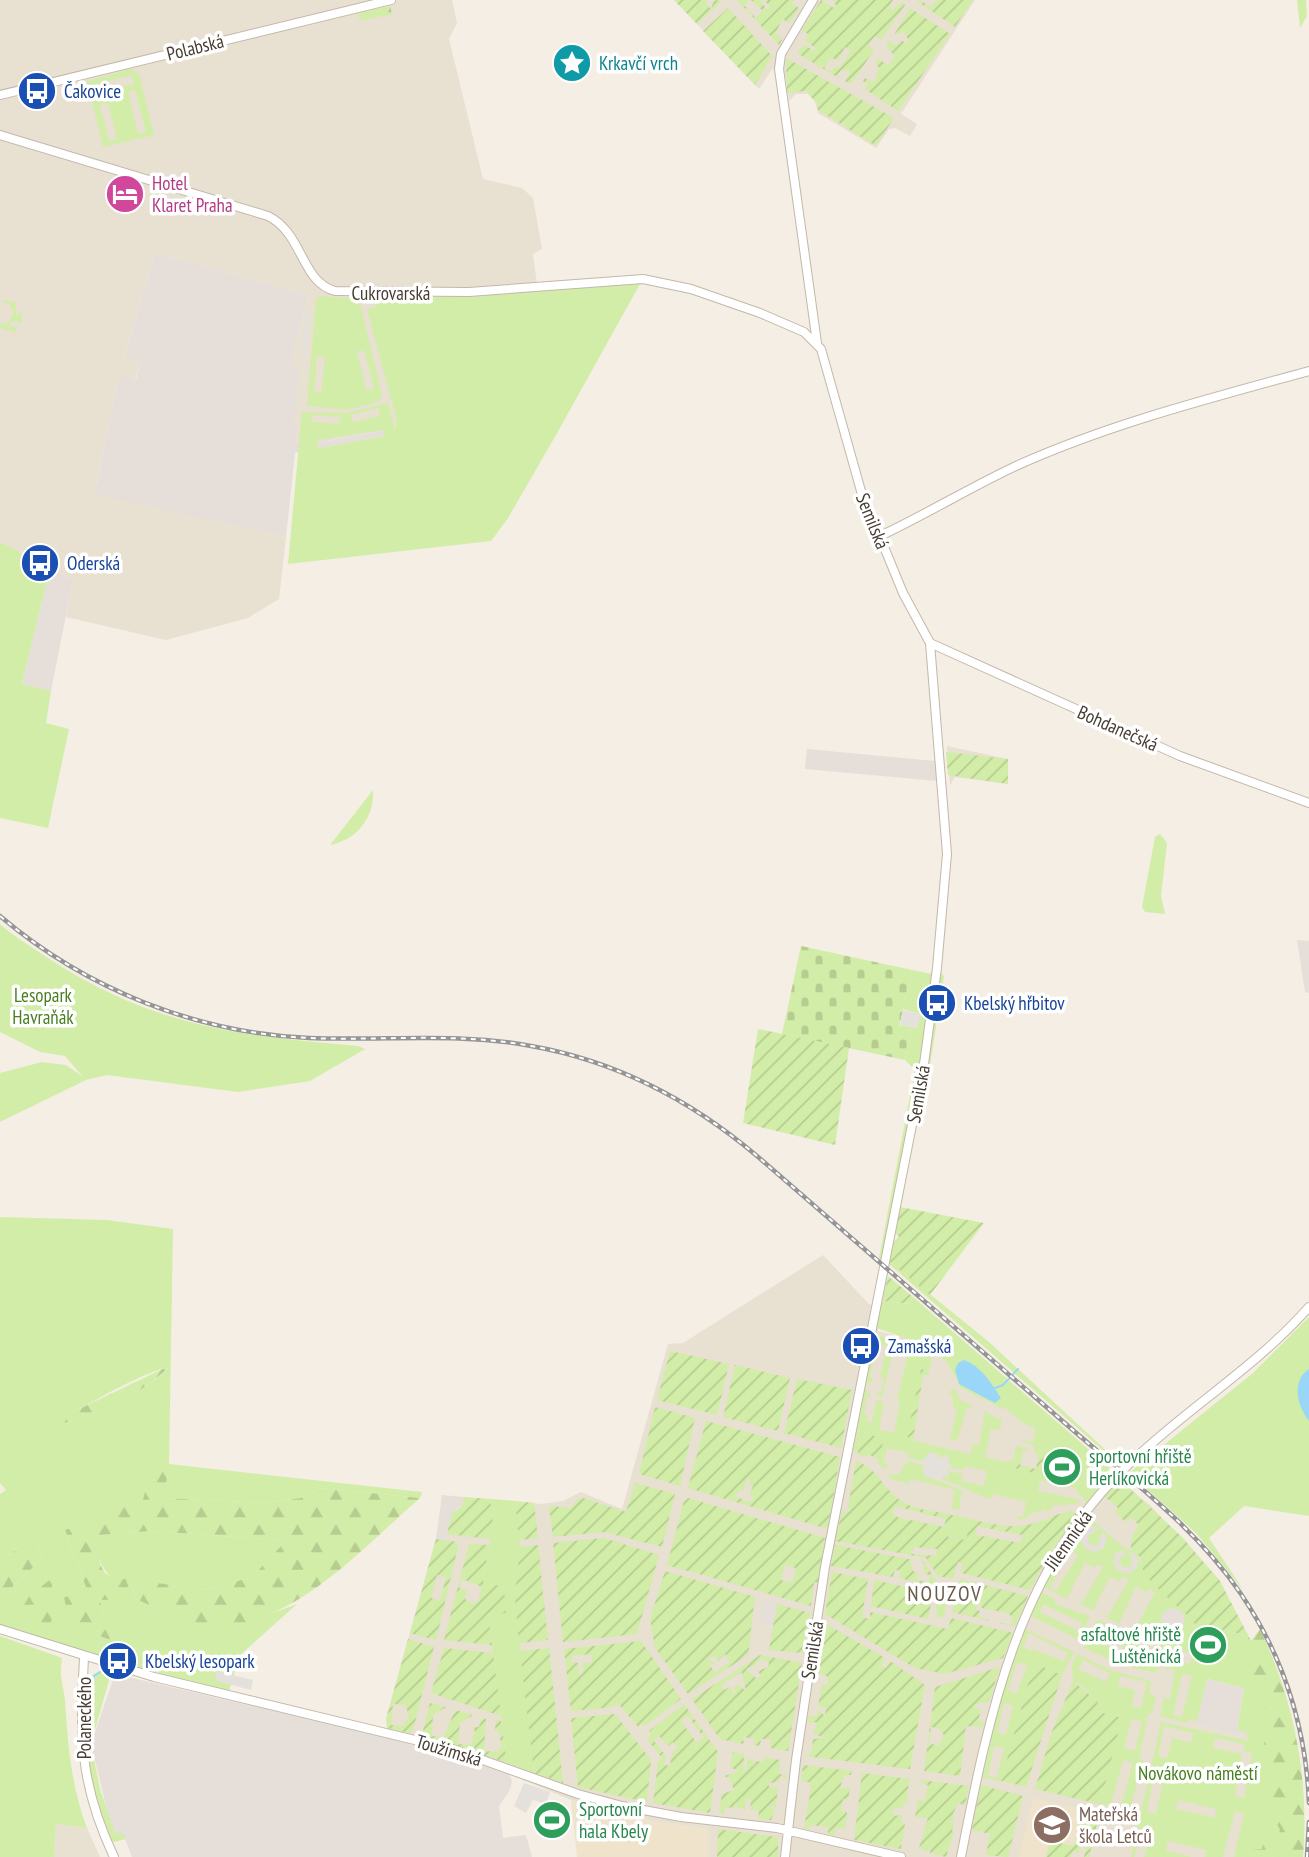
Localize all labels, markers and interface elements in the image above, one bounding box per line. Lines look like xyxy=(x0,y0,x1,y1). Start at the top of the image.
street label: Polabská xyxy=(164,28,226,66)
place icon: Krkavčí vrch xyxy=(551,42,593,84)
place label: Krkavčí vrch xyxy=(599,51,678,75)
bus stop icon: Čakovice xyxy=(16,70,58,112)
place label: Čakovice xyxy=(64,79,121,103)
place label: Hotel Klaret Praha xyxy=(152,171,233,217)
hotel icon: Hotel Klaret Praha xyxy=(104,173,146,215)
street label: Cukrovarská xyxy=(352,281,430,305)
street label: Semilská xyxy=(851,489,895,553)
bus stop icon: Oderská xyxy=(19,542,61,584)
place label: Oderská xyxy=(67,551,120,575)
street label: Bohdanečská xyxy=(1074,700,1162,756)
bus stop icon: Kbelský hřbitov xyxy=(916,982,958,1024)
park label: Lesopark Havraňák xyxy=(12,983,74,1029)
place label: Kbelský hřbitov xyxy=(964,991,1065,1015)
street label: Semilská xyxy=(901,1063,935,1125)
bus stop icon: Zamašská xyxy=(840,1325,882,1367)
place label: Zamašská xyxy=(888,1334,951,1358)
place label: sportovní hřiště Herlíkovická xyxy=(1089,1444,1192,1490)
sports icon: sportovní hřiště Herlíkovická xyxy=(1041,1446,1083,1488)
street label: Jilemnická xyxy=(1038,1505,1097,1575)
district label: NOUZOV xyxy=(907,1580,983,1607)
street label: Semilská xyxy=(796,1619,828,1681)
place label: asfaltové hřiště Luštěnická xyxy=(1081,1622,1181,1668)
sports icon: asfaltové hřiště Luštěnická xyxy=(1187,1624,1229,1666)
bus stop icon: Kbelský lesopark xyxy=(97,1640,139,1682)
place label: Kbelský lesopark xyxy=(145,1649,255,1673)
street label: Polaneckého xyxy=(72,1677,96,1759)
street label: Toužimská xyxy=(413,1729,485,1771)
park label: Novákovo náměstí xyxy=(1138,1761,1258,1785)
place label: Sportovní hala Kbely xyxy=(579,1797,649,1843)
sports icon: Sportovní hala Kbely xyxy=(531,1799,573,1841)
place label: Mateřská škola Letců xyxy=(1079,1802,1152,1848)
school or university icon: Mateřská škola Letců xyxy=(1031,1804,1073,1846)

